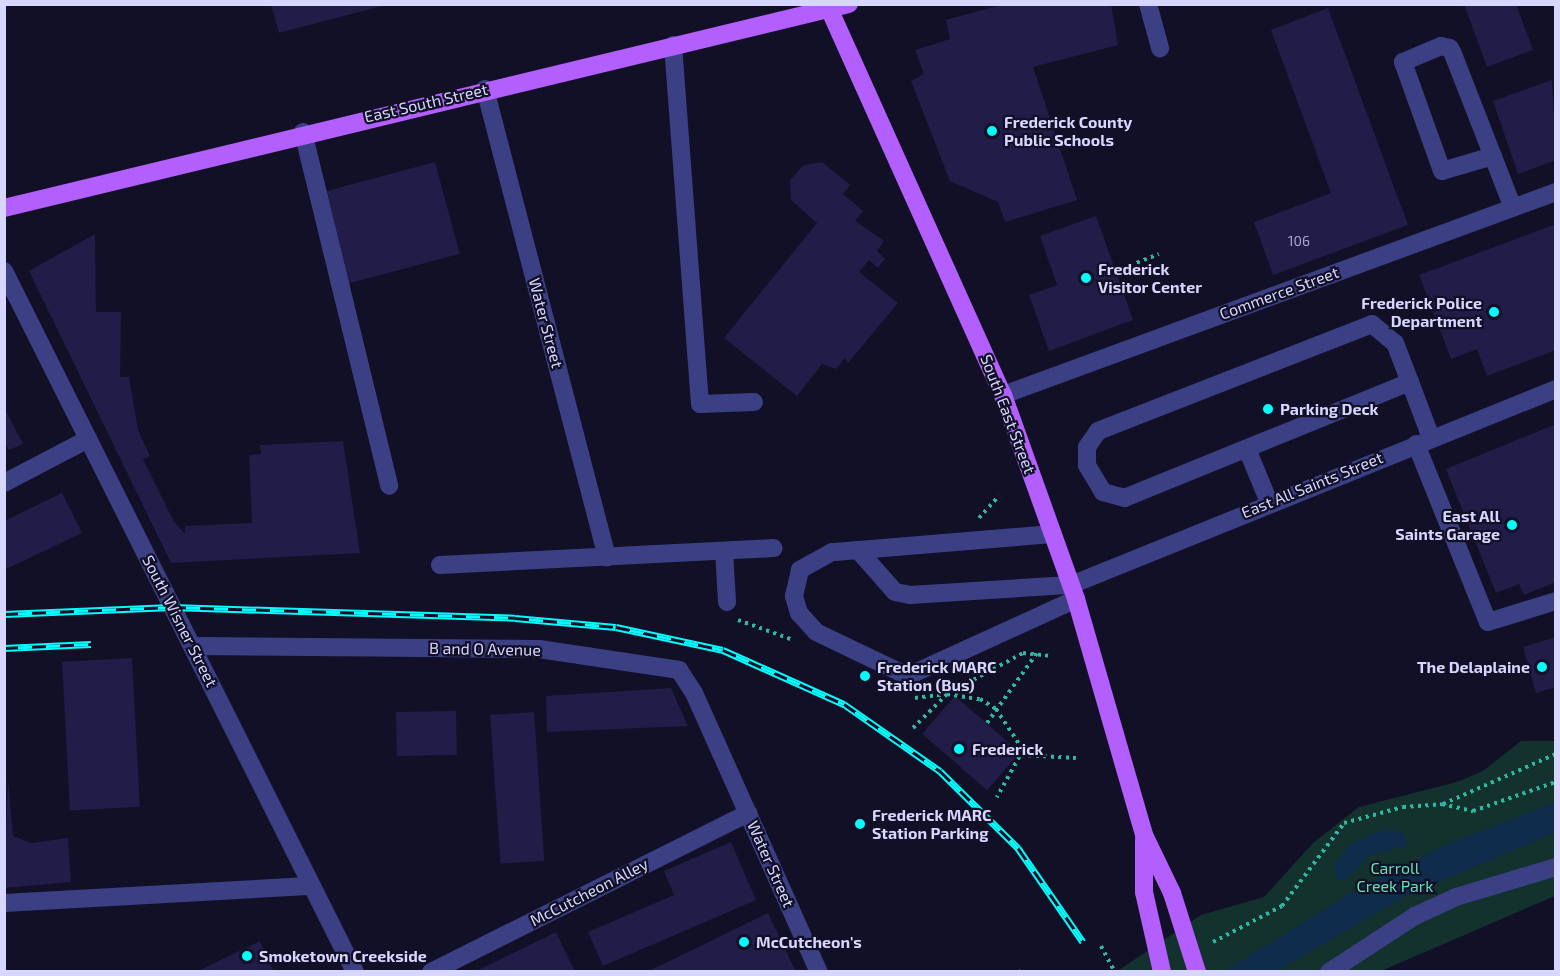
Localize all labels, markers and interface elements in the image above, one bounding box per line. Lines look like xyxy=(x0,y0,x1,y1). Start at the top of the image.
street label: East South Street xyxy=(362,79,490,127)
place label: Frederick County Public Schools xyxy=(1004,112,1132,150)
marker: Frederick County Public Schools xyxy=(985,124,999,138)
house number: 106 xyxy=(1288,233,1310,249)
place label: Frederick Visitor Center xyxy=(1098,259,1202,297)
street label: Commerce Street xyxy=(1217,263,1341,323)
marker: Frederick Visitor Center xyxy=(1079,271,1093,285)
street label: Water Street xyxy=(525,276,567,370)
place label: Frederick Police Department xyxy=(1361,293,1482,331)
marker: Frederick Police Department xyxy=(1487,305,1501,319)
street label: South East Street xyxy=(976,352,1040,476)
place label: Parking Deck xyxy=(1280,399,1379,419)
marker: Parking Deck xyxy=(1261,402,1275,416)
street label: East All Saints Street xyxy=(1238,448,1386,522)
place label: East All Saints Garage xyxy=(1395,506,1500,544)
marker: East All Saints Garage xyxy=(1505,518,1519,532)
street label: South Wisner Street xyxy=(138,552,222,690)
street label: B and O Avenue xyxy=(429,638,541,660)
place label: Frederick MARC Station (Bus) xyxy=(877,657,997,695)
place label: The Delaplaine xyxy=(1417,657,1530,677)
marker: The Delaplaine xyxy=(1535,660,1549,674)
marker: Frederick MARC Station (Bus) xyxy=(858,669,872,683)
place label: Frederick xyxy=(972,739,1043,759)
marker: Frederick xyxy=(950,740,968,758)
place label: Frederick MARC Station Parking xyxy=(872,805,992,843)
marker: Frederick MARC Station Parking xyxy=(853,817,867,831)
street label: Water Street xyxy=(743,818,799,910)
street label: McCutcheon Alley xyxy=(527,854,651,930)
park label: Carroll Creek Park xyxy=(1357,858,1433,896)
place label: McCutcheon's xyxy=(756,932,862,952)
marker: McCutcheon's xyxy=(737,935,751,949)
place label: Smoketown Creekside xyxy=(259,946,427,966)
marker: Smoketown Creekside xyxy=(240,949,254,963)

